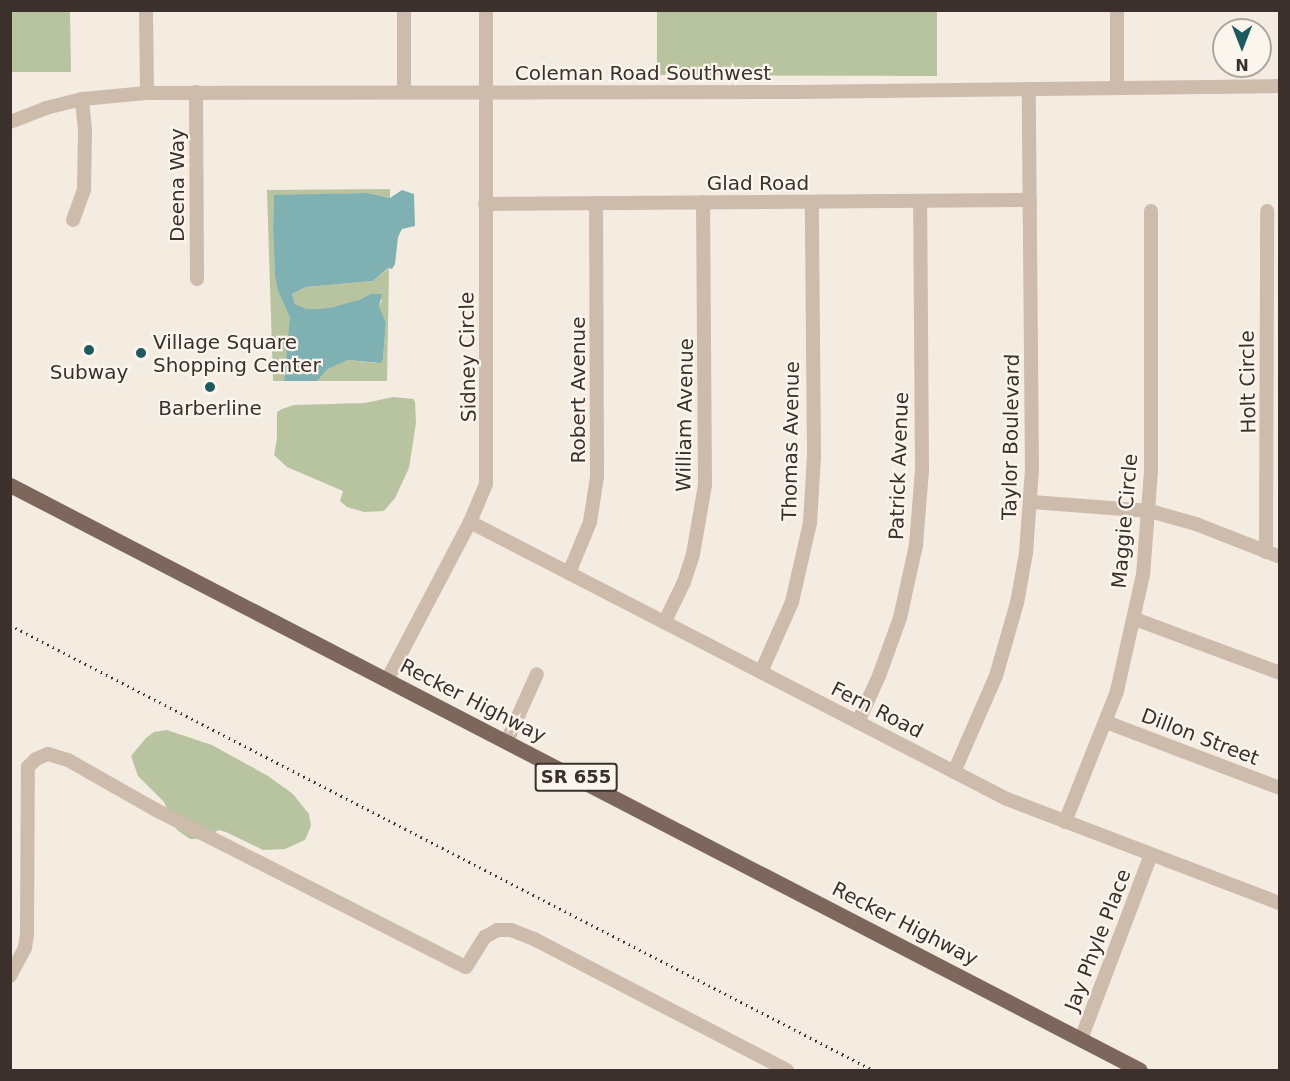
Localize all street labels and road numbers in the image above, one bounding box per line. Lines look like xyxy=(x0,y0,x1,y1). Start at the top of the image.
street label: Coleman Road Southwest xyxy=(515,61,771,85)
street label: Deena Way xyxy=(165,128,189,242)
street label: Glad Road xyxy=(707,171,809,195)
street label: Sidney Circle xyxy=(455,292,481,422)
street label: Robert Avenue xyxy=(566,317,590,463)
street label: Holt Circle xyxy=(1235,330,1261,434)
street label: William Avenue xyxy=(672,338,698,492)
street label: Taylor Boulevard xyxy=(998,354,1024,520)
street label: Thomas Avenue xyxy=(778,361,804,521)
street label: Patrick Avenue xyxy=(884,391,914,541)
street label: Maggie Circle xyxy=(1107,453,1143,589)
street label: Recker Highway xyxy=(396,654,550,748)
street label: Fern Road xyxy=(827,677,927,743)
street label: Dillon Street xyxy=(1138,704,1262,770)
road number: SR 655 xyxy=(534,762,618,792)
street label: Jay Phyle Place xyxy=(1060,866,1136,1014)
street label: Recker Highway xyxy=(828,877,982,971)

